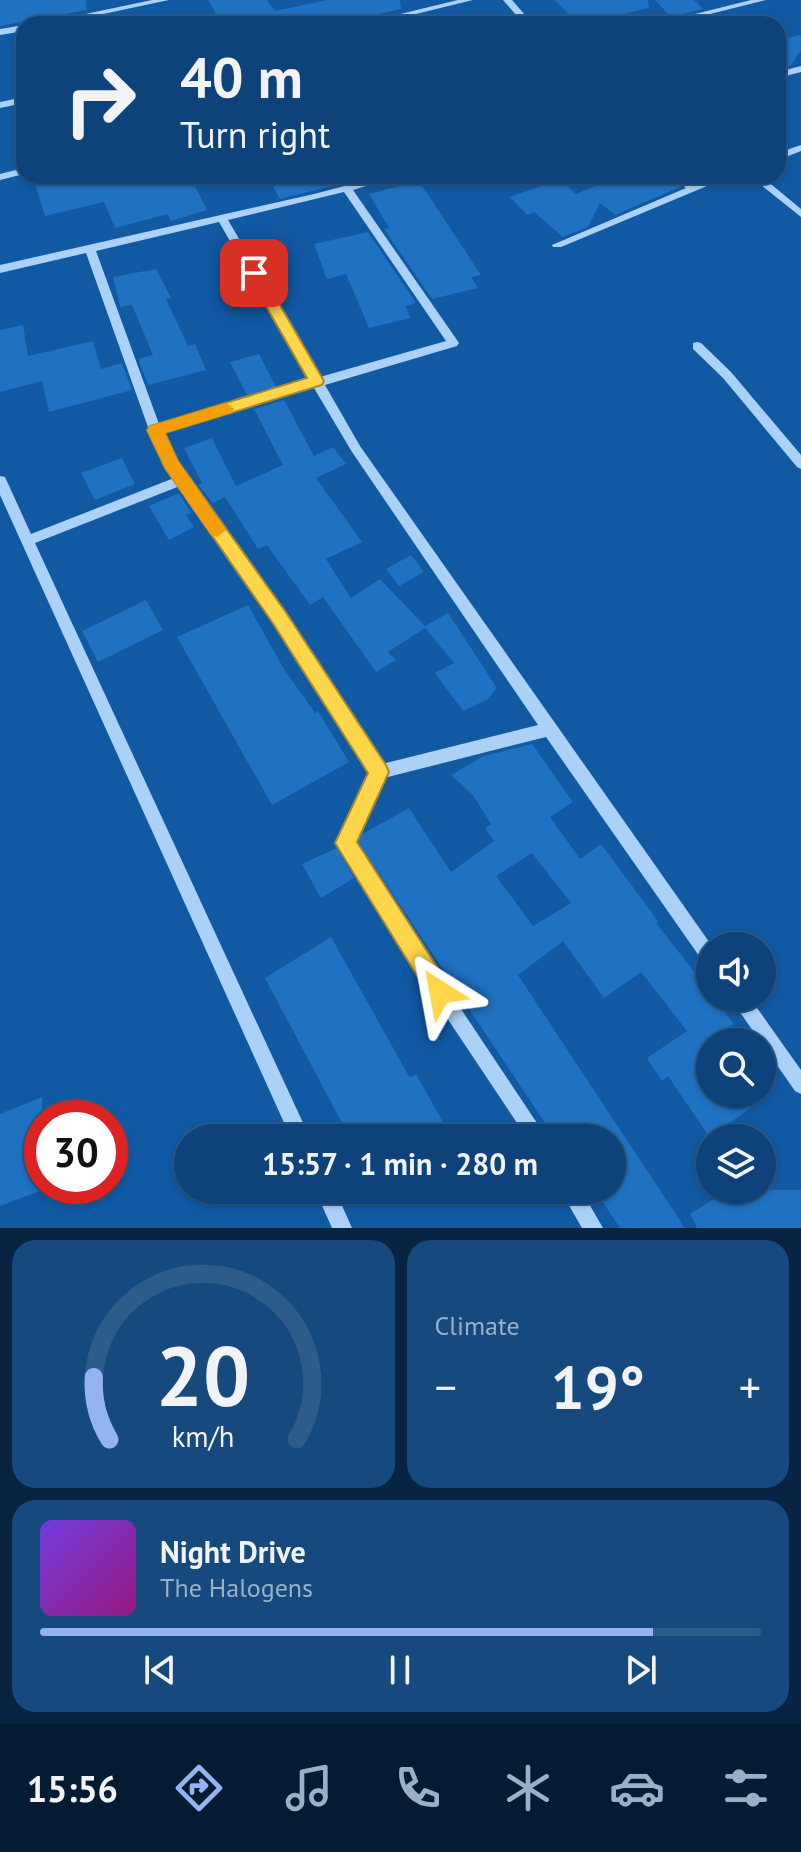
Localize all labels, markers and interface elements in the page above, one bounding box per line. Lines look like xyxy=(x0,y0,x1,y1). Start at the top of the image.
text: 40 m xyxy=(180,41,303,113)
icon: right xyxy=(48,48,152,152)
text: Turn right xyxy=(180,111,330,158)
pin xyxy=(220,239,288,307)
icon: arrive xyxy=(232,251,276,295)
map controls xyxy=(696,932,776,1204)
button: sound xyxy=(696,932,776,1012)
position arrow xyxy=(398,950,482,1034)
button: search xyxy=(696,1028,776,1108)
speed limit sign: 30 xyxy=(24,1100,128,1204)
button: layers xyxy=(696,1124,776,1204)
text: 15:57 · 1 min · 280 m xyxy=(262,1144,538,1183)
text: Climate xyxy=(435,1309,520,1342)
text: 20 xyxy=(156,1321,250,1429)
text: 19° xyxy=(551,1348,645,1426)
text: − xyxy=(435,1358,457,1415)
text: + xyxy=(739,1358,761,1415)
text: km/h xyxy=(172,1418,235,1455)
text: Night Drive xyxy=(160,1532,306,1571)
text: The Halogens xyxy=(160,1571,313,1604)
icon: previous xyxy=(138,1648,182,1692)
icon: pause xyxy=(378,1648,422,1692)
icon: next xyxy=(619,1648,663,1692)
icon: directions xyxy=(171,1760,227,1816)
icon: music xyxy=(281,1760,337,1816)
icon: phone xyxy=(390,1760,446,1816)
icon: climate xyxy=(500,1760,556,1816)
icon: car xyxy=(609,1760,665,1816)
icon: filters xyxy=(718,1760,774,1816)
text: 15:56 xyxy=(27,1765,118,1812)

